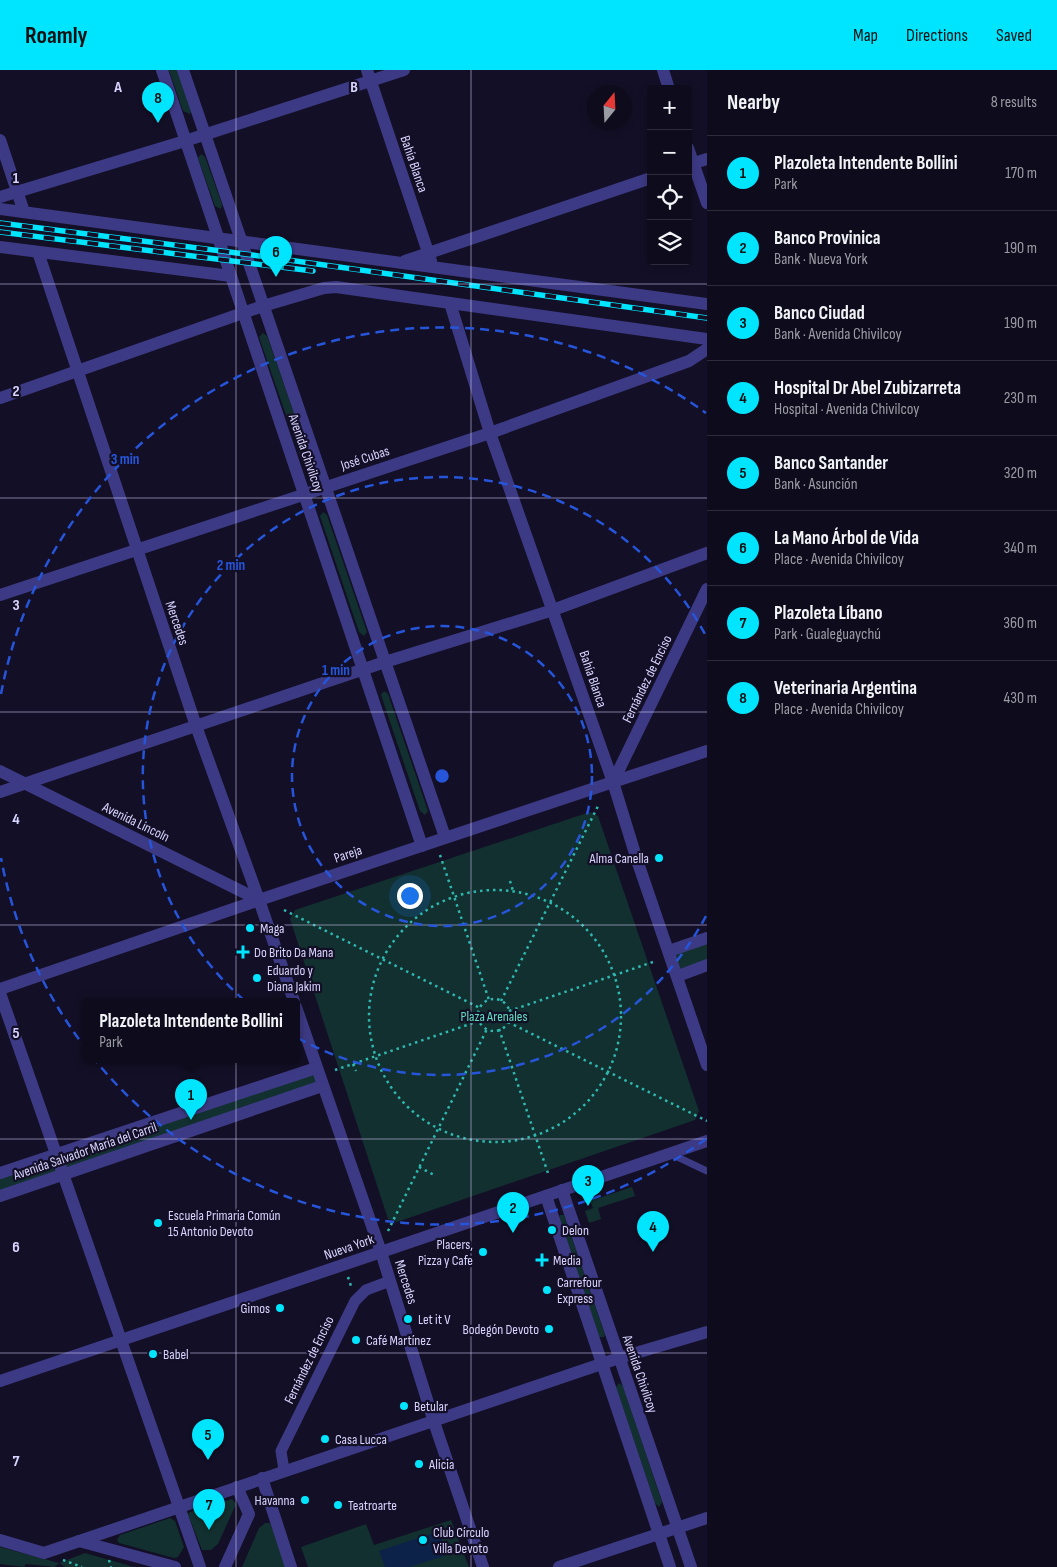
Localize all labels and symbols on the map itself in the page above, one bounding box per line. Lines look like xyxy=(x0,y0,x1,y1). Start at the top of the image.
text: A xyxy=(113,78,122,97)
text: B xyxy=(350,78,358,97)
pin: 8 xyxy=(142,82,174,123)
north arrow xyxy=(587,85,632,130)
street label: Bahía Blanca xyxy=(396,133,432,195)
text: 1 xyxy=(13,169,20,188)
pin: 6 xyxy=(260,236,292,277)
text: 2 xyxy=(12,382,20,401)
street label: Avenida Chivilcoy xyxy=(284,411,327,495)
street label: José Cubas xyxy=(337,442,392,474)
text: 3 min xyxy=(111,450,139,469)
text: 2 min xyxy=(217,556,245,575)
text: 3 xyxy=(12,596,20,615)
street label: Mercedes xyxy=(162,599,192,647)
street label: Fernández de Enciso xyxy=(618,632,676,726)
street label: Bahía Blanca xyxy=(575,648,611,710)
text: 1 min xyxy=(322,661,350,680)
centre of rings xyxy=(433,767,451,785)
street label: Avenida Lincoln xyxy=(99,798,172,846)
text: 4 xyxy=(12,810,20,829)
street label: Pareja xyxy=(332,842,364,866)
place label: Alma Canella xyxy=(588,850,649,867)
marker: Alma Canella xyxy=(653,852,665,864)
your location xyxy=(397,883,423,909)
place label: Maga xyxy=(260,920,285,937)
marker: Maga xyxy=(244,922,256,934)
place label: Do Brito Da Mana xyxy=(254,944,333,961)
marker: Do Brito Da Mana xyxy=(236,945,250,959)
place label: Eduardo y Diana Jakim xyxy=(267,962,321,995)
marker: Eduardo y Diana Jakim xyxy=(251,972,263,984)
park label: Plaza Arenales xyxy=(461,1008,527,1025)
text: 5 xyxy=(12,1024,20,1043)
pin: 1 xyxy=(175,1079,207,1120)
street label: Avenida Salvador María del Carril xyxy=(10,1118,159,1184)
pin: 3 xyxy=(572,1165,604,1206)
pin: 2 xyxy=(497,1192,529,1233)
place label: Escuela Primaria Común 15 Antonio Devoto xyxy=(168,1207,281,1240)
pin: 4 xyxy=(637,1211,669,1252)
marker: Escuela Primaria Común 15 Antonio Devoto xyxy=(152,1217,164,1229)
place label: Delon xyxy=(562,1222,589,1239)
marker: Delon xyxy=(546,1224,558,1236)
street label: Nueva York xyxy=(322,1230,377,1263)
place label: Placers, Pizza y Cafe xyxy=(418,1236,473,1269)
text: 6 xyxy=(12,1238,20,1257)
marker: Placers, Pizza y Cafe xyxy=(477,1246,489,1258)
place label: Media xyxy=(553,1252,581,1269)
marker: Media xyxy=(535,1253,549,1267)
street label: Mercedes xyxy=(391,1258,421,1306)
place label: Carrefour Express xyxy=(557,1274,602,1307)
marker: Carrefour Express xyxy=(541,1284,553,1296)
place label: Gimos xyxy=(241,1300,270,1317)
marker: Gimos xyxy=(274,1302,286,1314)
place label: Let it V xyxy=(418,1311,451,1328)
street label: Fernández de Enciso xyxy=(280,1313,338,1407)
marker: Let it V xyxy=(402,1313,414,1325)
place label: Bodegón Devoto xyxy=(462,1321,539,1338)
marker: Bodegón Devoto xyxy=(543,1323,555,1335)
place label: Café Martínez xyxy=(366,1332,431,1349)
street label: Avenida Chivilcoy xyxy=(618,1332,661,1416)
marker: Café Martínez xyxy=(350,1334,362,1346)
place label: Babel xyxy=(163,1346,189,1363)
marker: Babel xyxy=(147,1348,159,1360)
place label: Betular xyxy=(414,1398,448,1415)
marker: Betular xyxy=(398,1400,410,1412)
pin: 5 xyxy=(192,1419,224,1460)
place label: Casa Lucca xyxy=(335,1431,387,1448)
marker: Casa Lucca xyxy=(319,1433,331,1445)
text: 7 xyxy=(13,1452,20,1471)
place label: Alicia xyxy=(428,1456,454,1473)
marker: Alicia xyxy=(413,1458,425,1470)
pin: 7 xyxy=(193,1489,225,1530)
place label: Havanna xyxy=(255,1492,295,1509)
marker: Havanna xyxy=(299,1494,311,1506)
place label: Teatroarte xyxy=(348,1497,397,1514)
marker: Teatroarte xyxy=(332,1499,344,1511)
place label: Club Círculo Villa Devoto xyxy=(433,1524,490,1557)
marker: Club Círculo Villa Devoto xyxy=(417,1534,429,1546)

